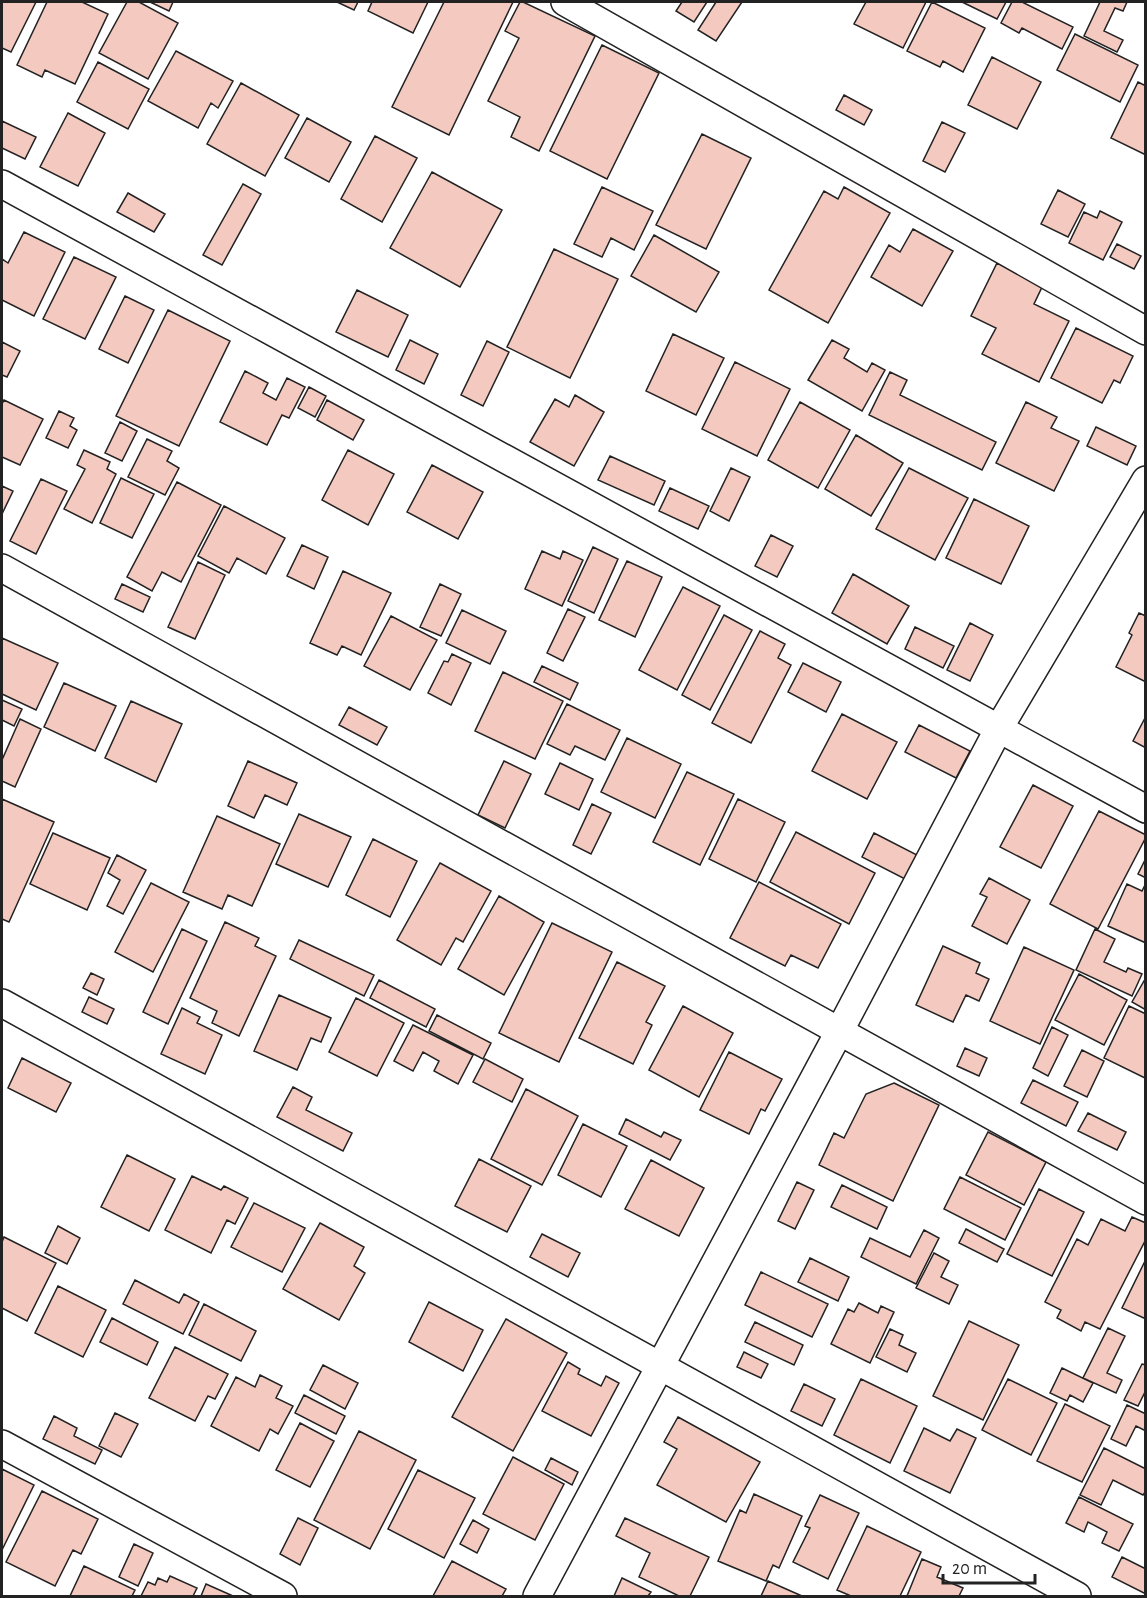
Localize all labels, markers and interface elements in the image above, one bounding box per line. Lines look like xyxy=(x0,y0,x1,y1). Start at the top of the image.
scale bar xyxy=(943,1547,1034,1585)
text: 20 m xyxy=(952,1560,987,1578)

